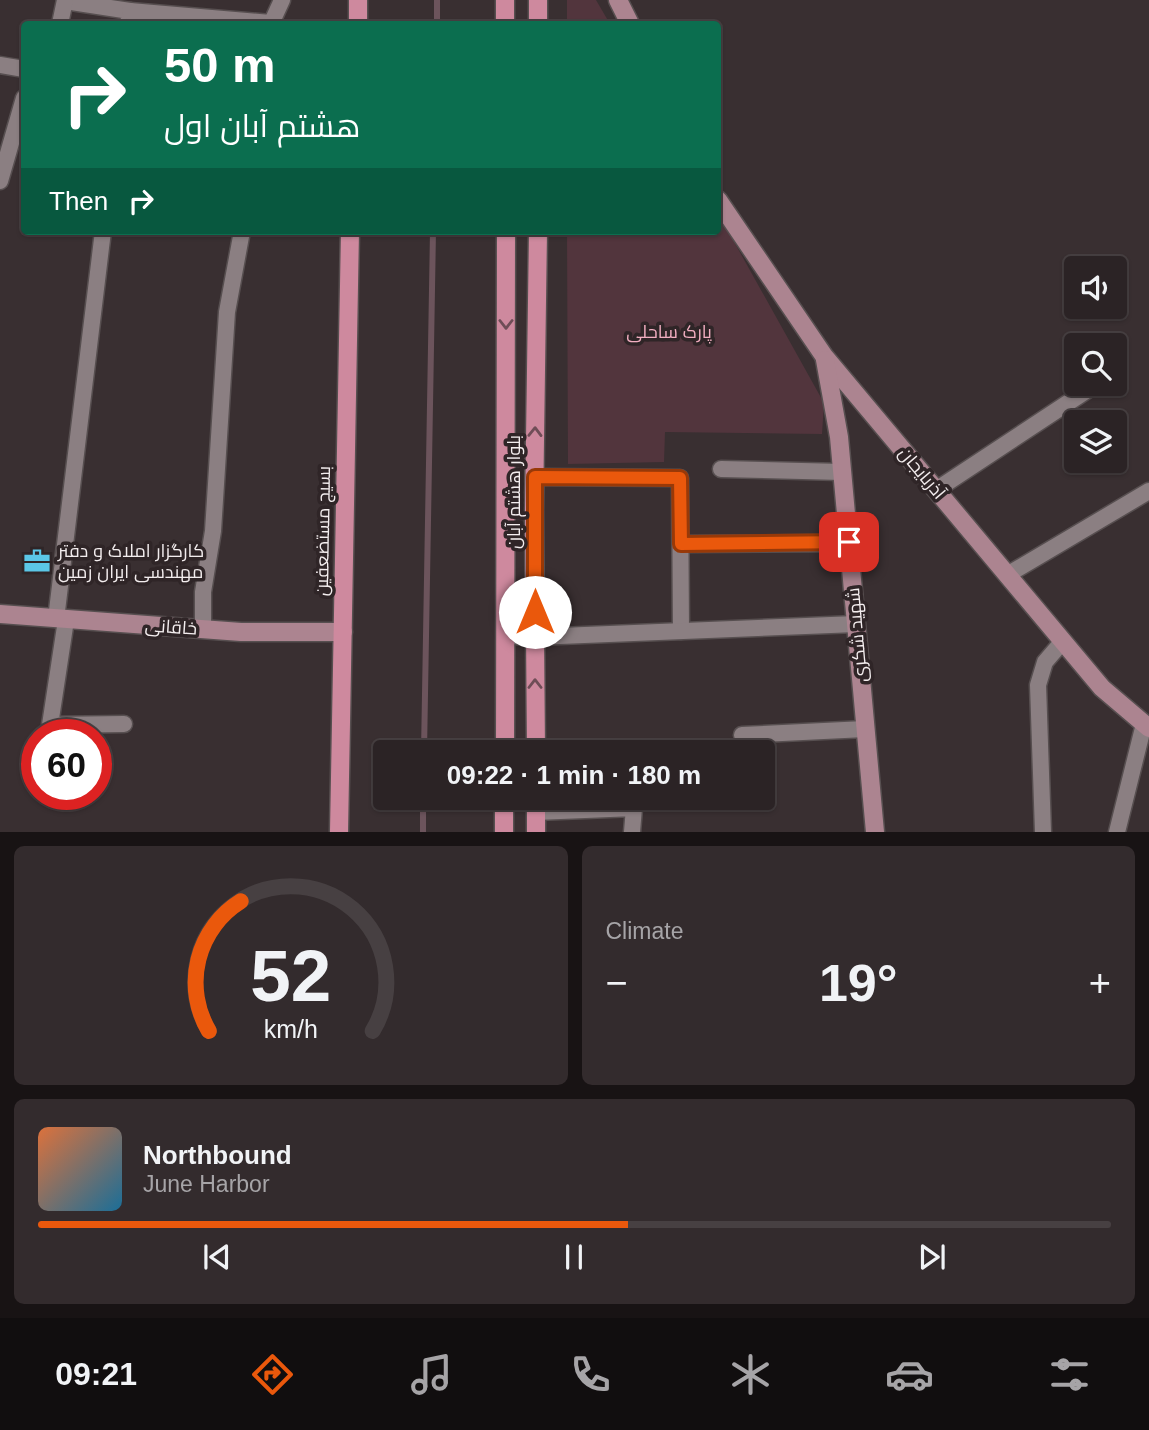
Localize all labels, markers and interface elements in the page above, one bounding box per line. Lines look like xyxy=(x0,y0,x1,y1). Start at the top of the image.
text: 50 m xyxy=(164,38,276,92)
icon: right xyxy=(49,49,140,140)
text: هشتم آبان اول xyxy=(164,108,361,144)
icon: right xyxy=(122,182,160,220)
text: Then xyxy=(49,186,108,216)
map controls xyxy=(1064,256,1127,473)
button: sound xyxy=(1064,256,1127,319)
one-way arrow xyxy=(498,319,514,329)
park label: پارک ساحلی xyxy=(626,322,712,344)
button: search xyxy=(1064,333,1127,396)
button: layers xyxy=(1064,410,1127,473)
one-way arrow xyxy=(528,427,543,438)
street label: بلوار هشتم آبان xyxy=(504,435,526,549)
street label: آذربایجان xyxy=(894,443,949,504)
street label: بسیج مستضعفین xyxy=(312,466,336,596)
pin xyxy=(819,512,879,572)
icon: arrive xyxy=(830,523,868,561)
place label: کارگزار املاک و دفتر مهندسی ایران زمین xyxy=(57,541,204,583)
office icon: کارگزار املاک و دفتر مهندسی ایران زمین xyxy=(22,546,52,576)
position arrow xyxy=(498,575,572,649)
street label: شهید شکری xyxy=(843,587,872,683)
street label: خاقانی xyxy=(144,615,198,640)
one-way arrow xyxy=(527,679,543,689)
speed limit sign: 60 xyxy=(21,719,112,810)
text: 09:22 · 1 min · 180 m xyxy=(447,760,701,790)
text: Climate xyxy=(606,918,683,944)
text: 52 xyxy=(250,936,331,1017)
text: 19° xyxy=(819,954,898,1012)
text: − xyxy=(606,962,628,1004)
text: + xyxy=(1089,962,1111,1004)
text: km/h xyxy=(264,1015,318,1043)
text: Northbound xyxy=(143,1140,292,1170)
text: June Harbor xyxy=(143,1171,270,1197)
icon: previous xyxy=(198,1238,236,1276)
icon: pause xyxy=(555,1238,593,1276)
icon: next xyxy=(913,1238,951,1276)
icon: directions xyxy=(248,1350,297,1399)
icon: music xyxy=(407,1350,456,1399)
icon: phone xyxy=(566,1350,615,1399)
icon: climate xyxy=(726,1350,775,1399)
icon: car xyxy=(885,1350,934,1399)
icon: filters xyxy=(1045,1350,1094,1399)
text: 09:21 xyxy=(55,1356,137,1392)

